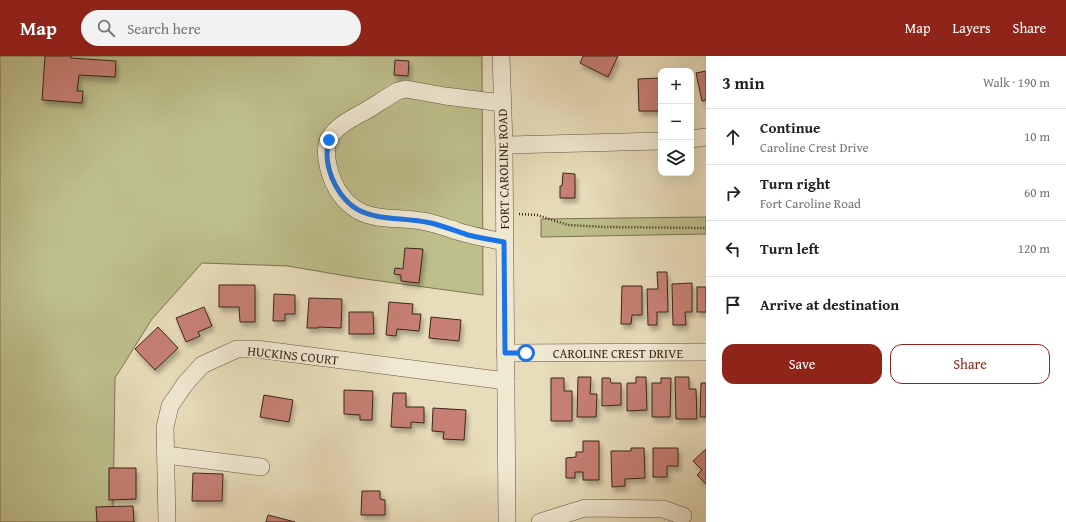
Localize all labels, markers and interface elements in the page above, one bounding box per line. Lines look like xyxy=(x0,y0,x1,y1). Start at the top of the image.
search box xyxy=(81,10,361,46)
text: Map xyxy=(20,14,57,42)
icon: search xyxy=(95,17,117,39)
text: Search here xyxy=(127,18,201,39)
text: Map xyxy=(905,18,931,38)
text: Layers xyxy=(953,18,991,38)
text: Share xyxy=(1013,18,1046,38)
map controls xyxy=(658,68,694,176)
button: + xyxy=(658,68,694,104)
text: 3 min xyxy=(722,70,764,95)
text: Walk · 190 m xyxy=(983,73,1050,92)
button: − xyxy=(658,104,694,140)
street label: FORT CAROLINE ROAD xyxy=(493,108,514,229)
text: Continue xyxy=(760,117,821,138)
icon: ahead xyxy=(722,126,744,148)
text: 10 m xyxy=(1024,127,1050,146)
route end xyxy=(320,131,338,149)
text: Caroline Crest Drive xyxy=(760,138,869,157)
button: layers xyxy=(658,140,694,176)
text: Turn right xyxy=(760,173,831,194)
icon: right xyxy=(722,182,744,204)
text: 60 m xyxy=(1024,183,1050,202)
text: Fort Caroline Road xyxy=(760,194,861,213)
icon: left xyxy=(722,238,744,260)
text: Turn left xyxy=(760,238,819,259)
text: 120 m xyxy=(1018,239,1050,258)
icon: arrive xyxy=(722,294,744,316)
text: Arrive at destination xyxy=(760,294,899,315)
street label: HUCKINS COURT xyxy=(246,341,340,370)
route start xyxy=(517,344,535,362)
street label: CAROLINE CREST DRIVE xyxy=(553,344,684,363)
button: Save xyxy=(722,344,882,384)
button: Share xyxy=(890,344,1050,384)

